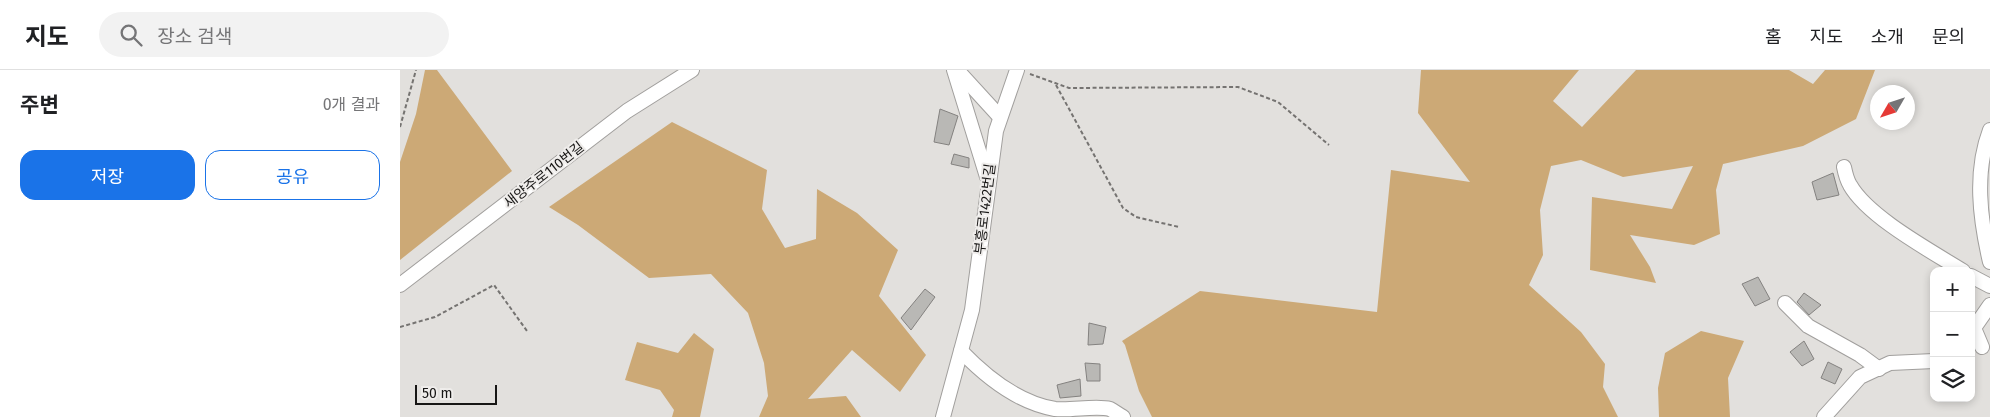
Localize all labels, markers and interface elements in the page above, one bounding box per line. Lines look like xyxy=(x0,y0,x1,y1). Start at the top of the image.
search box xyxy=(99,12,449,57)
icon: search xyxy=(117,21,145,49)
text: 지도 xyxy=(25,23,69,51)
text: 장소 검색 xyxy=(157,25,232,48)
text: 홈 xyxy=(1765,26,1782,48)
text: 지도 xyxy=(1810,26,1843,48)
text: 소개 xyxy=(1871,26,1904,48)
text: 문의 xyxy=(1932,26,1965,48)
north arrow xyxy=(1870,85,1915,130)
text: 주변 xyxy=(20,92,59,118)
text: 0개 결과 xyxy=(323,95,380,114)
street label: 새양주로110번길 xyxy=(501,138,587,212)
button: 저장 xyxy=(20,150,195,200)
button: 공유 xyxy=(205,150,380,200)
street label: 부흥로1422번길 xyxy=(971,163,999,255)
map controls xyxy=(1930,267,1975,402)
button: + xyxy=(1930,267,1975,312)
button: − xyxy=(1930,312,1975,357)
button: layers xyxy=(1930,357,1975,402)
scale bar xyxy=(415,382,498,405)
text: 50 m xyxy=(422,385,453,402)

